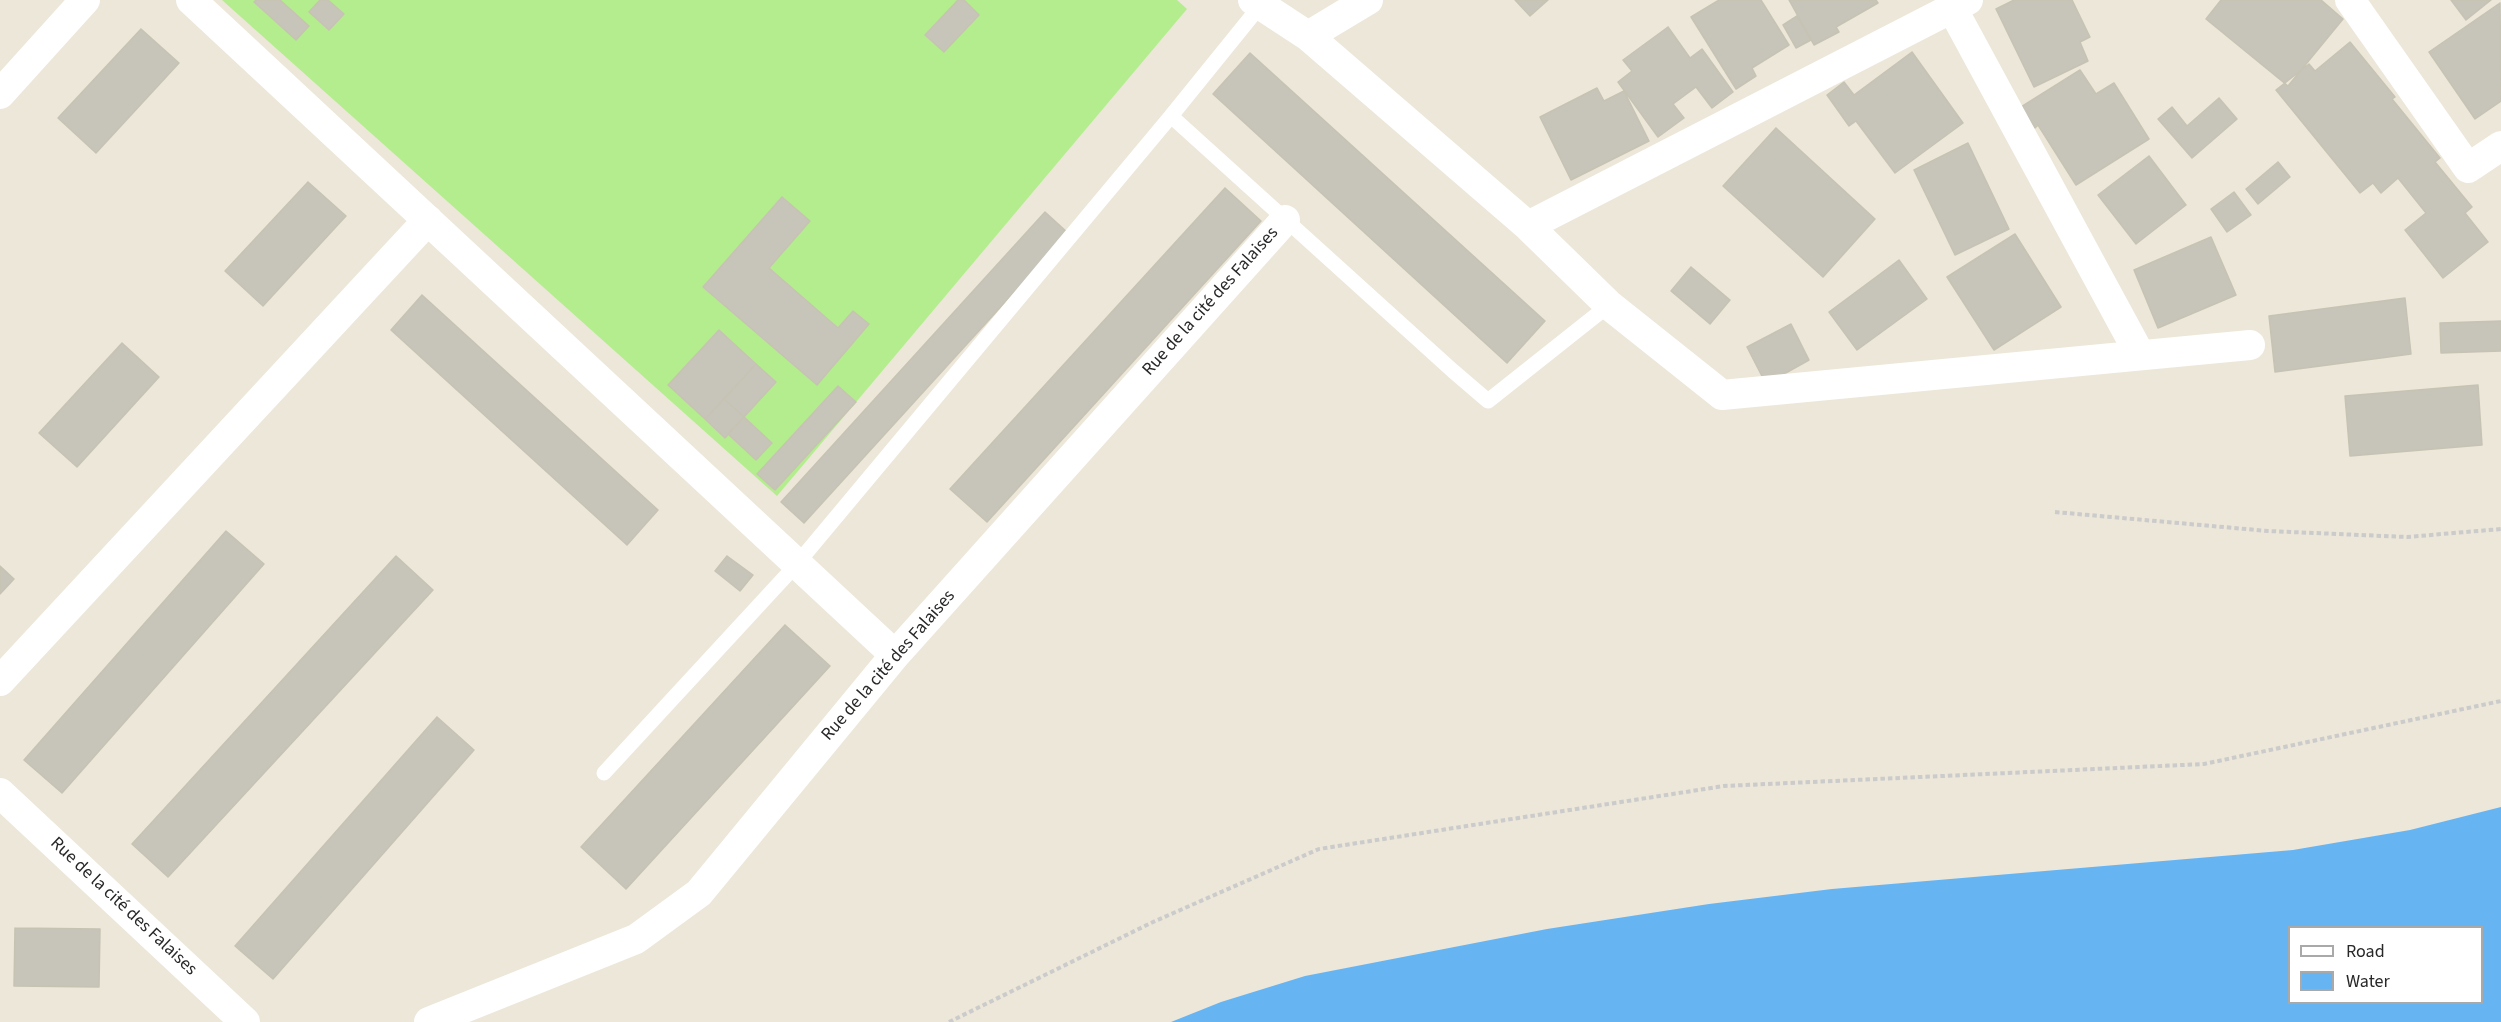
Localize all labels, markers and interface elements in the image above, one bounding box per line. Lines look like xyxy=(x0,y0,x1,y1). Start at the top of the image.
street label: Rue de la cité des Falaises xyxy=(1138,223,1284,381)
street label: Rue de la cité des Falaises xyxy=(818,586,960,746)
street label: Rue de la cité des Falaises xyxy=(45,833,201,981)
legend xyxy=(2288,926,2483,1004)
text: Road xyxy=(2346,939,2385,964)
text: Water xyxy=(2346,969,2390,994)

